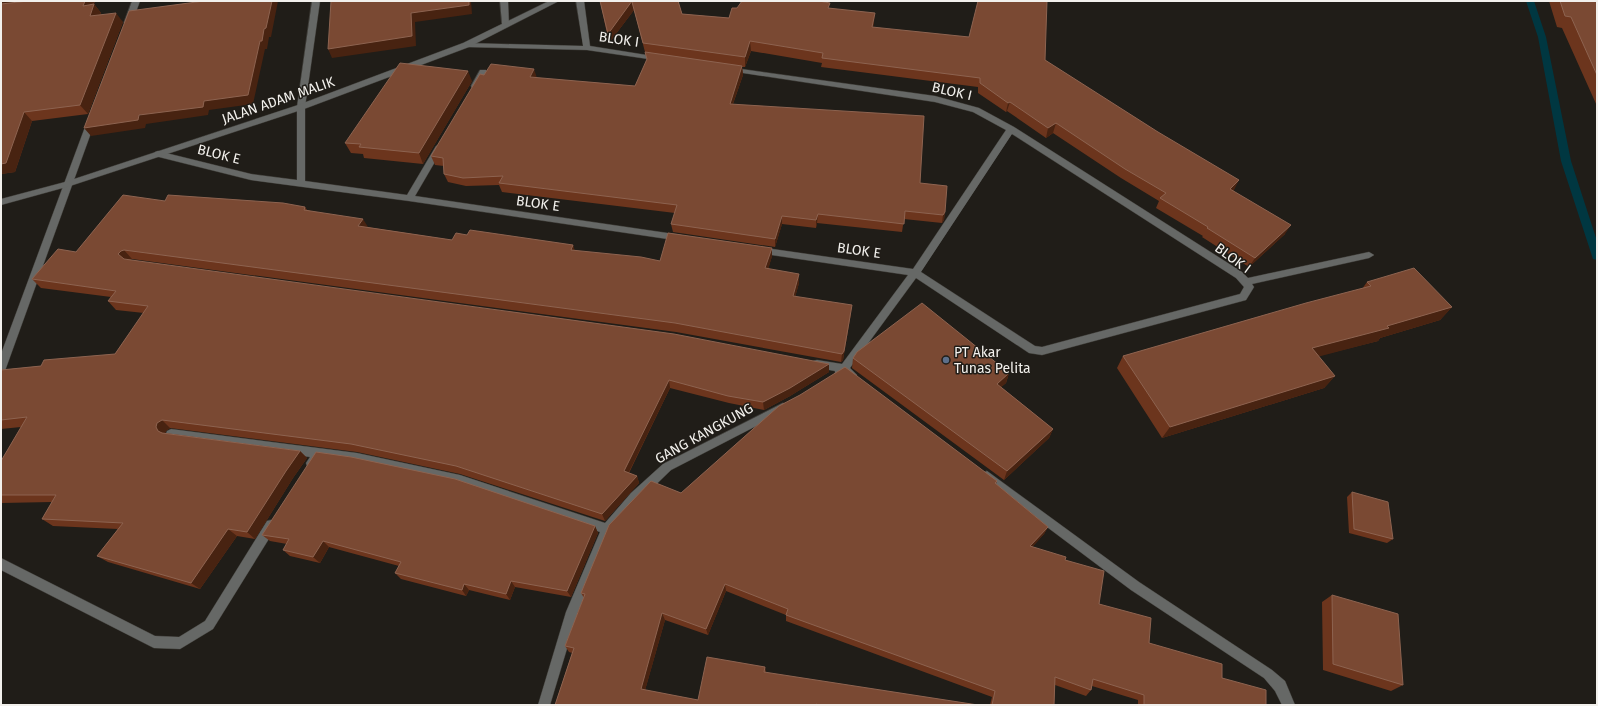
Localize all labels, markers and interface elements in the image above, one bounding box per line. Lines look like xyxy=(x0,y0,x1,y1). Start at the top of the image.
street label: BLOK I xyxy=(598,28,640,51)
street label: JALAN ADAM MALIK xyxy=(219,73,338,128)
street label: BLOK I xyxy=(930,79,974,104)
street label: BLOK E xyxy=(195,141,242,168)
street label: BLOK E xyxy=(515,192,561,215)
street label: BLOK E xyxy=(836,239,882,262)
street label: BLOK I xyxy=(1211,240,1254,277)
place label: PT Akar Tunas Pelita xyxy=(954,344,1031,377)
marker: PT Akar Tunas Pelita xyxy=(941,355,951,365)
street label: GANG KANGKUNG xyxy=(652,399,756,467)

